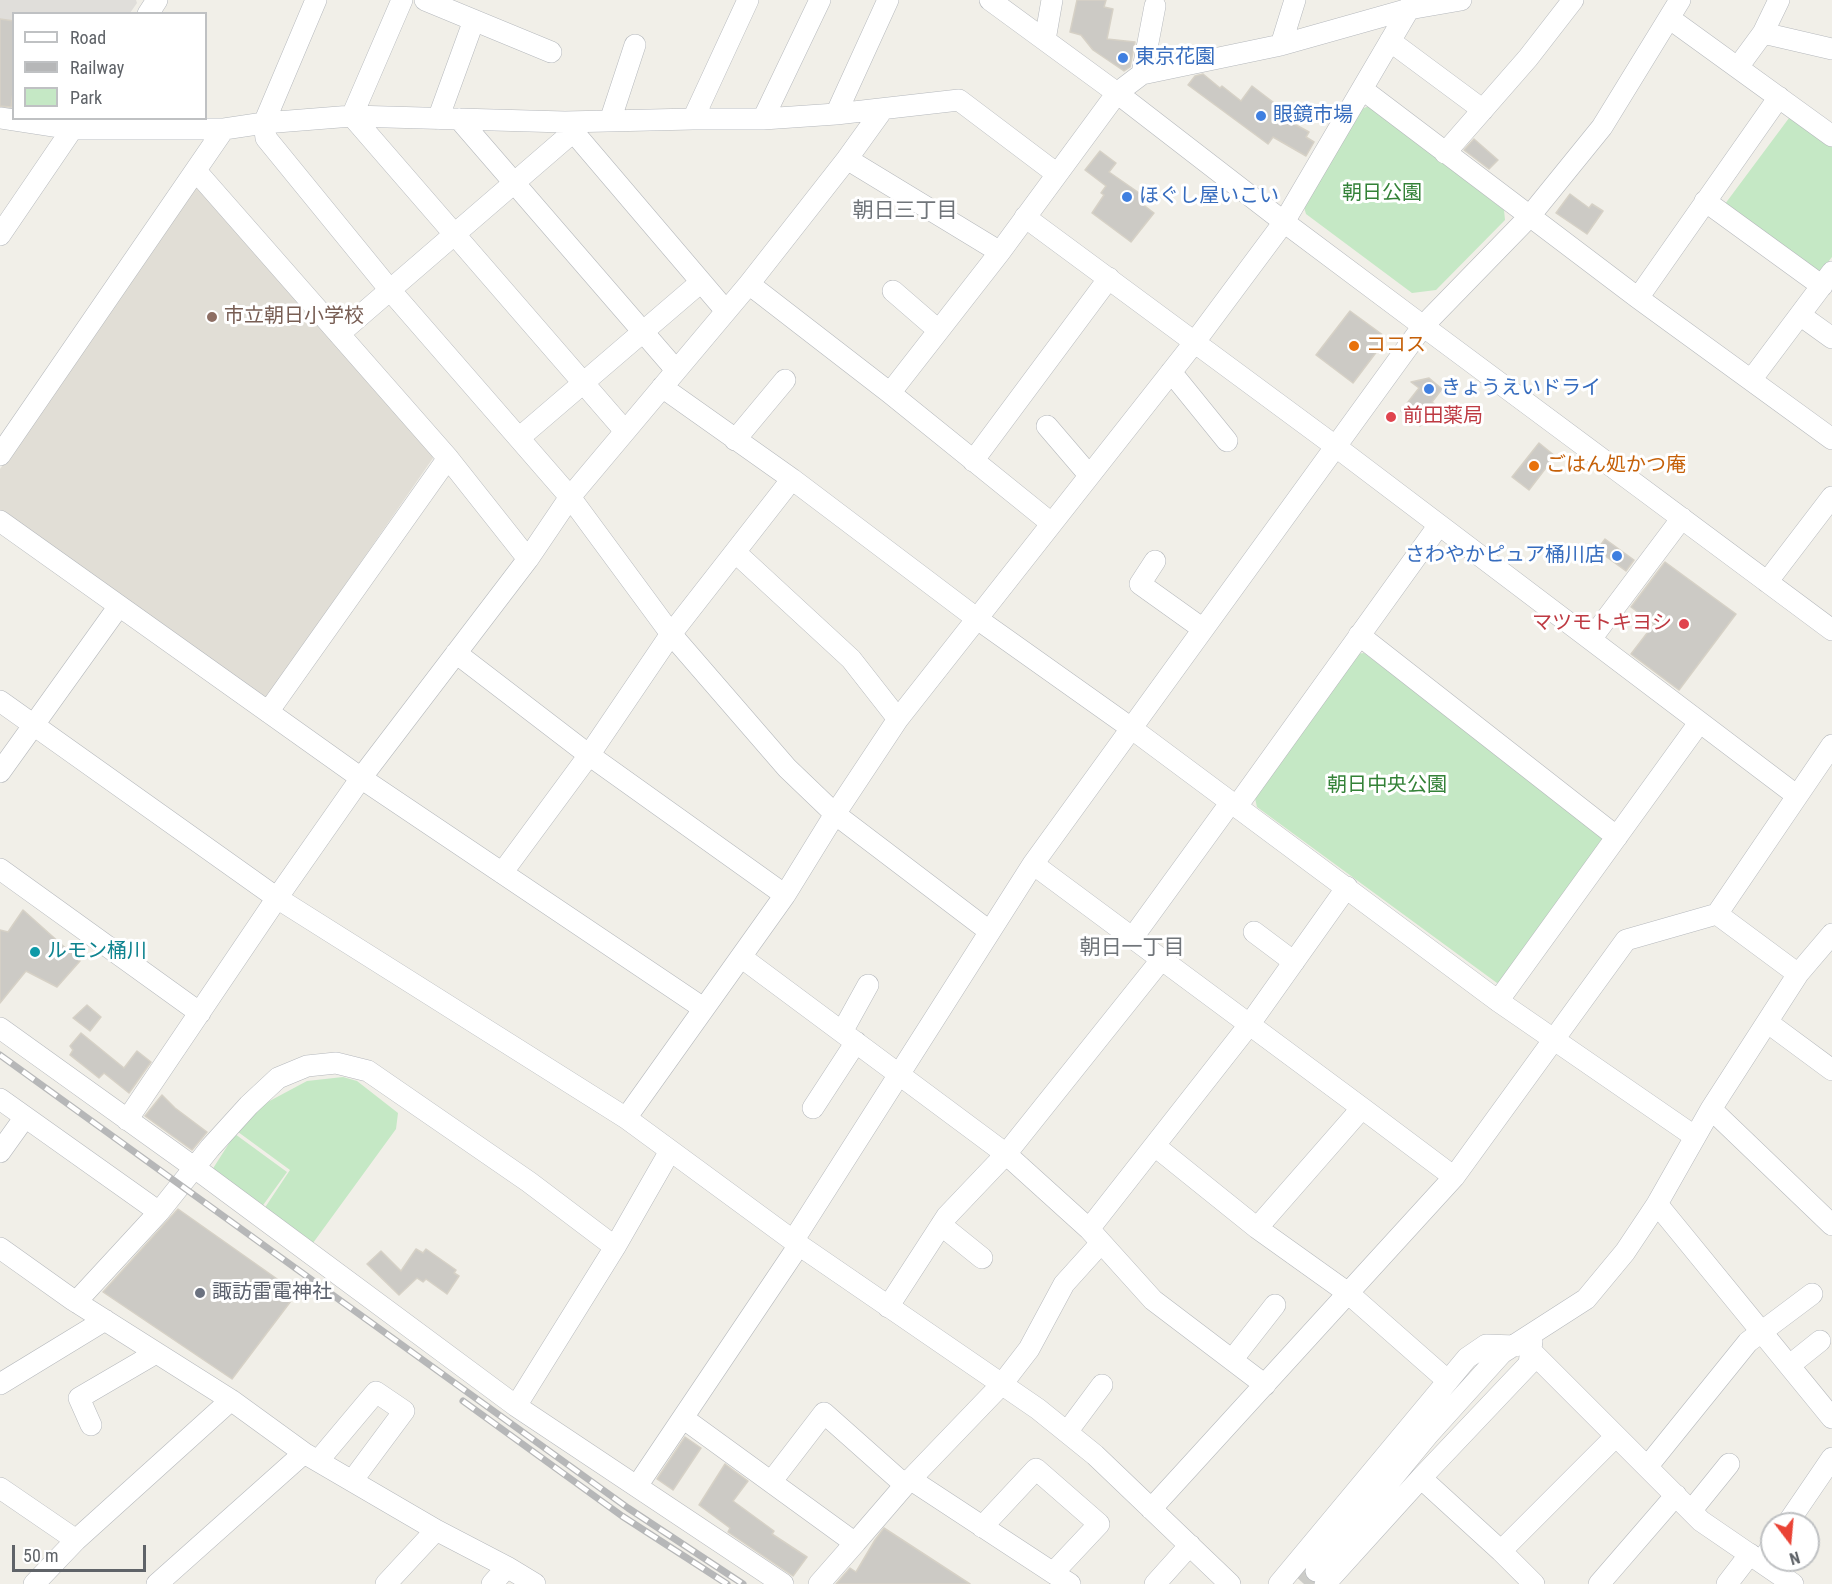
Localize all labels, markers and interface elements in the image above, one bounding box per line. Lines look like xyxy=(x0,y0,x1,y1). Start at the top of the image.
legend xyxy=(12,12,207,120)
text: Road xyxy=(70,27,106,48)
place label: 東京花園 xyxy=(1135,46,1215,70)
marker: 東京花園 xyxy=(1116,51,1130,65)
text: Railway xyxy=(70,57,124,78)
text: Park xyxy=(70,87,102,108)
place label: 眼鏡市場 xyxy=(1273,104,1353,128)
marker: 眼鏡市場 xyxy=(1254,109,1268,123)
park label: 朝日公園 xyxy=(1342,182,1422,206)
place label: ほぐし屋いこい xyxy=(1139,185,1279,209)
marker: ほぐし屋いこい xyxy=(1120,190,1134,204)
district label: 朝日三丁目 xyxy=(853,199,957,225)
place label: 市立朝日小学校 xyxy=(224,305,364,329)
marker: 市立朝日小学校 xyxy=(205,310,219,324)
place label: ココス xyxy=(1366,334,1426,358)
marker: ココス xyxy=(1347,339,1361,353)
place label: きょうえいドライ xyxy=(1441,377,1601,401)
marker: きょうえいドライ xyxy=(1422,382,1436,396)
place label: 前田薬局 xyxy=(1403,405,1483,429)
marker: 前田薬局 xyxy=(1384,410,1398,424)
place label: ごはん処かつ庵 xyxy=(1546,454,1686,478)
marker: ごはん処かつ庵 xyxy=(1527,459,1541,473)
place label: さわやかピュア桶川店 xyxy=(1405,544,1605,568)
marker: さわやかピュア桶川店 xyxy=(1610,549,1624,563)
place label: マツモトキヨシ xyxy=(1532,612,1672,636)
marker: マツモトキヨシ xyxy=(1677,617,1691,631)
park label: 朝日中央公園 xyxy=(1327,774,1447,798)
district label: 朝日一丁目 xyxy=(1080,936,1184,962)
place label: ルモン桶川 xyxy=(47,940,147,964)
marker: ルモン桶川 xyxy=(28,945,42,959)
place label: 諏訪雷電神社 xyxy=(212,1281,332,1305)
marker: 諏訪雷電神社 xyxy=(193,1286,207,1300)
north arrow xyxy=(1760,1512,1820,1572)
scale bar xyxy=(15,1533,148,1571)
text: 50 m xyxy=(23,1545,58,1566)
text: N xyxy=(1787,1547,1802,1568)

